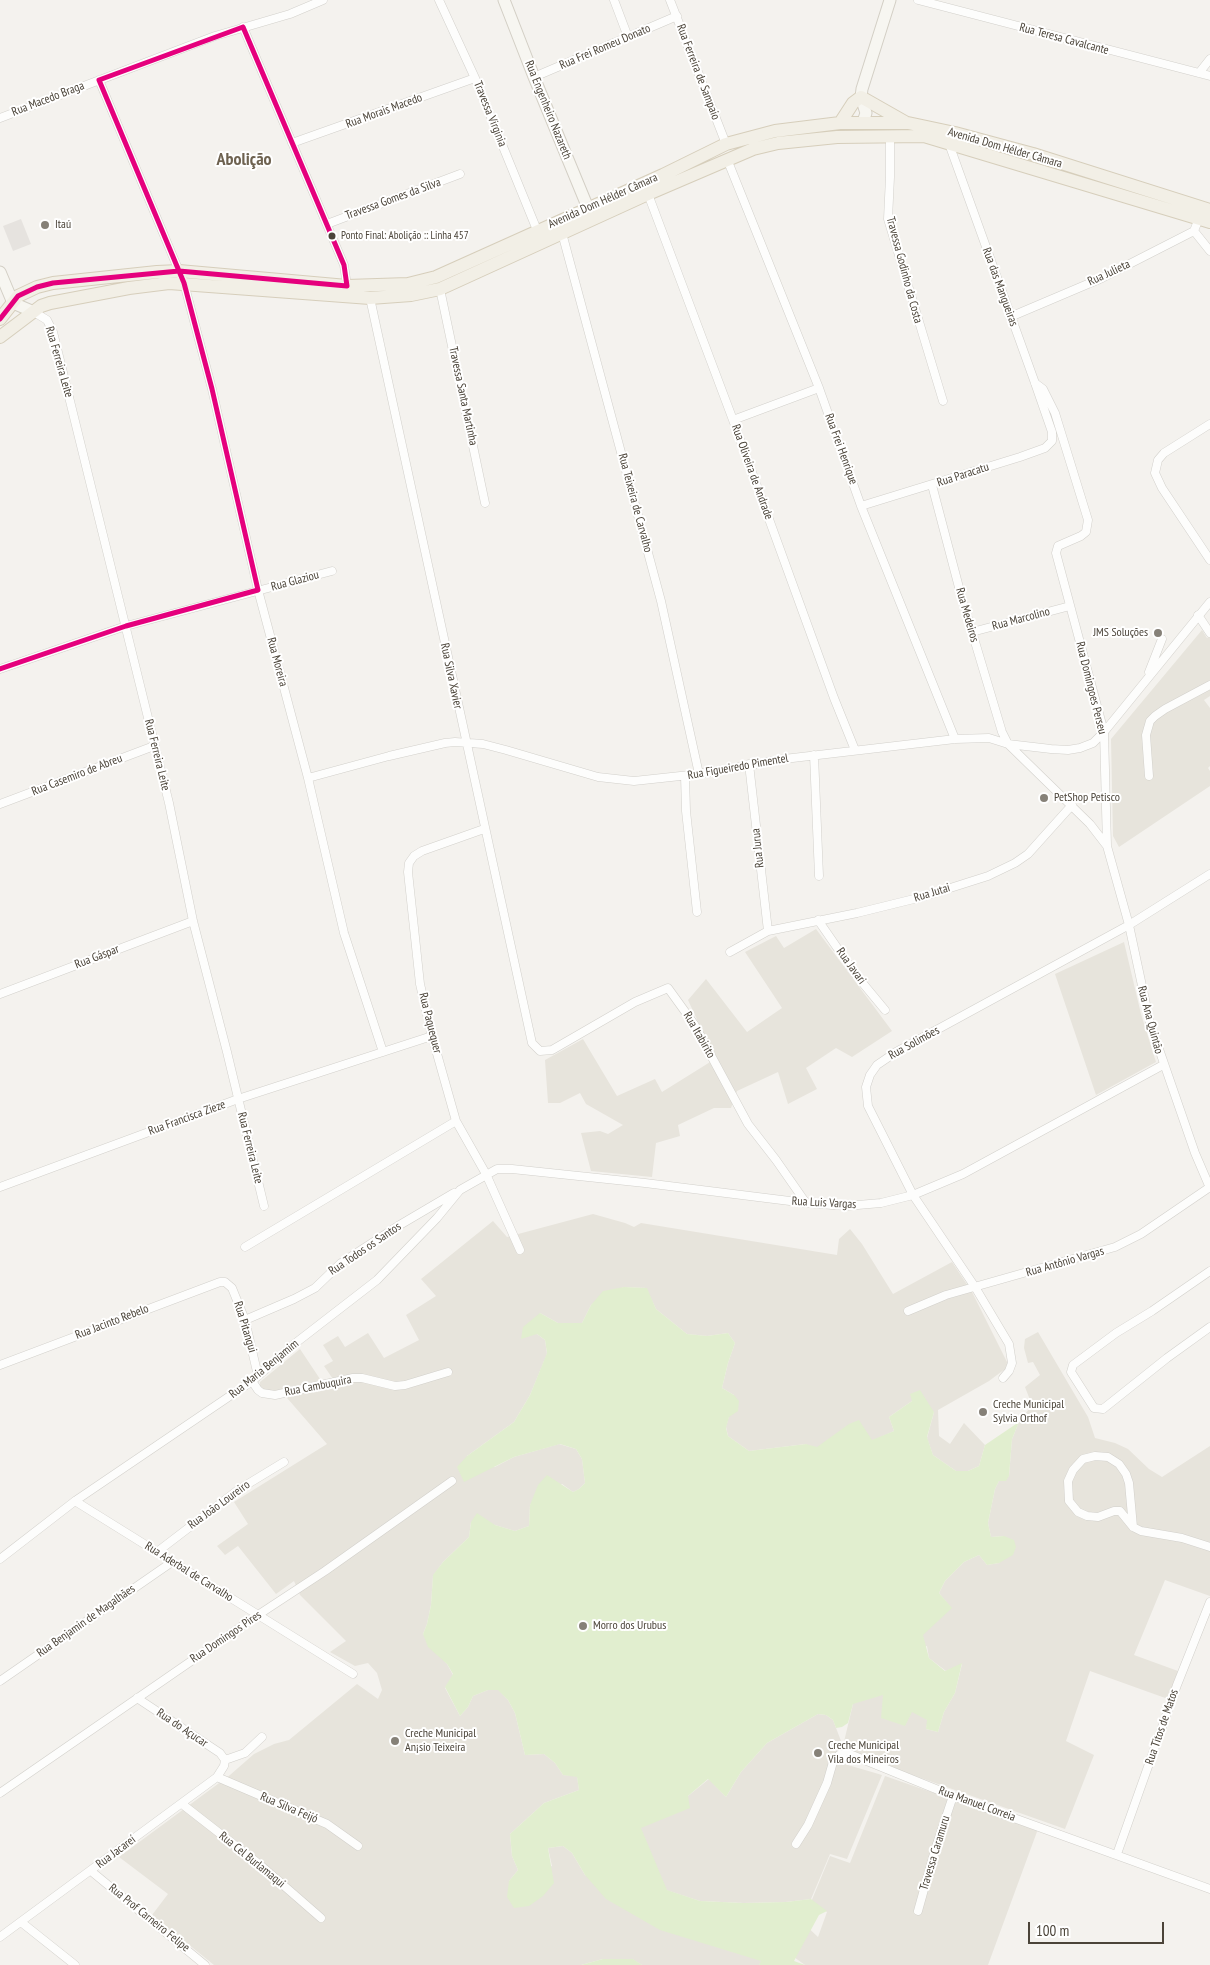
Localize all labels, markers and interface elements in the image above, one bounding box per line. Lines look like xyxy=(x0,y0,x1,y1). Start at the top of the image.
street label: Rua Teresa Cavalcante xyxy=(1018,20,1110,58)
street label: Rua Frei Romeu Donato xyxy=(557,21,653,73)
street label: Rua Ferreira de Sampaio xyxy=(673,22,723,122)
street label: Rua Engenheiro Nazareth xyxy=(522,59,574,161)
street label: Rua Macedo Braga xyxy=(10,79,86,119)
street label: Travessa Virginia xyxy=(470,79,510,149)
street label: Rua Morais Macedo xyxy=(344,91,424,131)
street label: Avenida Dom Hélder Câmara xyxy=(946,125,1064,171)
district label: Abolição xyxy=(216,149,272,171)
street label: Avenida Dom Hélder Câmara xyxy=(546,170,660,232)
street label: Travessa Gomes da Silva xyxy=(343,175,443,223)
street label: Travessa Godinho da Costa xyxy=(883,215,925,325)
place label: Itaú xyxy=(55,218,71,232)
marker: Itaú xyxy=(39,219,51,231)
place label: Ponto Final: Abolição :: Linha 457 xyxy=(341,229,469,243)
marker: Ponto Final: Abolição :: Linha 457 xyxy=(327,231,337,241)
street label: Rua das Mangueiras xyxy=(979,246,1021,328)
street label: Rua Julieta xyxy=(1086,257,1132,289)
street label: Rua Ferreira Leite xyxy=(42,325,76,399)
street label: Travessa Santa Martinha xyxy=(445,345,481,447)
street label: Rua Frei Henrique xyxy=(821,412,861,486)
street label: Rua Oliveira de Andrade xyxy=(728,422,776,522)
street label: Rua Teixeira de Carvalho xyxy=(615,452,655,554)
street label: Rua Paracatu xyxy=(935,460,991,490)
street label: Rua Glaziou xyxy=(269,568,321,594)
street label: Rua Medeiros xyxy=(952,586,982,644)
street label: Rua Marcolino xyxy=(991,604,1051,634)
place label: JMS Soluções xyxy=(1093,626,1148,640)
marker: JMS Soluções xyxy=(1152,627,1164,639)
street label: Rua Moreira xyxy=(264,636,290,688)
street label: Rua Domingoes Perseu xyxy=(1073,640,1109,736)
street label: Rua Silva Xavier xyxy=(437,642,465,710)
street label: Rua Ferreira Leite xyxy=(141,718,173,792)
street label: Rua Casemiro de Abreu xyxy=(30,751,124,799)
street label: Rua Figueiredo Pimentel xyxy=(687,751,789,783)
place label: PetShop Petisco xyxy=(1054,791,1120,805)
marker: PetShop Petisco xyxy=(1038,792,1050,804)
street label: Rua Jurua xyxy=(749,828,767,868)
street label: Rua Jutai xyxy=(912,881,952,905)
street label: Rua Gáspar xyxy=(73,942,121,972)
street label: Rua Javari xyxy=(833,945,869,987)
street label: Rua Ana Quintão xyxy=(1134,985,1166,1055)
street label: Rua Paquequer xyxy=(416,991,444,1055)
street label: Rua Itabirito xyxy=(680,1009,718,1061)
street label: Rua Solimões xyxy=(886,1023,942,1063)
street label: Rua Francisca Zieze xyxy=(146,1097,228,1139)
street label: Rua Ferreira Leite xyxy=(234,1111,266,1185)
street label: Rua Luis Vargas xyxy=(791,1194,857,1212)
street label: Rua Todos os Santos xyxy=(326,1220,404,1278)
street label: Rua Antônio Vargas xyxy=(1024,1244,1106,1280)
street label: Rua Pitangui xyxy=(230,1300,260,1354)
street label: Rua Jacinto Rebelo xyxy=(73,1301,151,1343)
street label: Rua Maria Benjamim xyxy=(226,1337,302,1401)
street label: Rua Cambuquira xyxy=(283,1372,353,1400)
place label: Creche Municipal Sylvia Orthof xyxy=(993,1398,1064,1426)
marker: Creche Municipal Sylvia Orthof xyxy=(977,1406,989,1418)
street label: Rua João Loureiro xyxy=(185,1478,253,1532)
street label: Rua Aderbal de Carvalho xyxy=(142,1539,236,1605)
street label: Rua Benjamin de Magalhães xyxy=(34,1582,138,1660)
street label: Rua Domingos Pires xyxy=(188,1608,264,1666)
place label: Morro dos Urubus xyxy=(593,1619,666,1633)
marker: Morro dos Urubus xyxy=(577,1620,589,1632)
street label: Rua Titos de Matos xyxy=(1142,1687,1182,1767)
street label: Rua do Açucar xyxy=(154,1706,210,1750)
place label: Creche Municipal An¡sio Teixeira xyxy=(405,1727,476,1755)
marker: Creche Municipal An¡sio Teixeira xyxy=(389,1735,401,1747)
place label: Creche Municipal Vila dos Mineiros xyxy=(828,1739,899,1767)
marker: Creche Municipal Vila dos Mineiros xyxy=(812,1747,824,1759)
street label: Rua Manuel Correia xyxy=(937,1783,1017,1825)
street label: Rua Silva Feijó xyxy=(258,1789,320,1827)
street label: Travessa Caramuru xyxy=(917,1814,953,1892)
street label: Rua Cel Burlamaqui xyxy=(216,1829,288,1891)
street label: Rua Jacareí xyxy=(93,1832,139,1872)
street label: Rua Prof Carneiro Felipe xyxy=(106,1881,192,1955)
scale bar xyxy=(1030,1912,1166,1944)
text: 100 m xyxy=(1036,1921,1069,1940)

